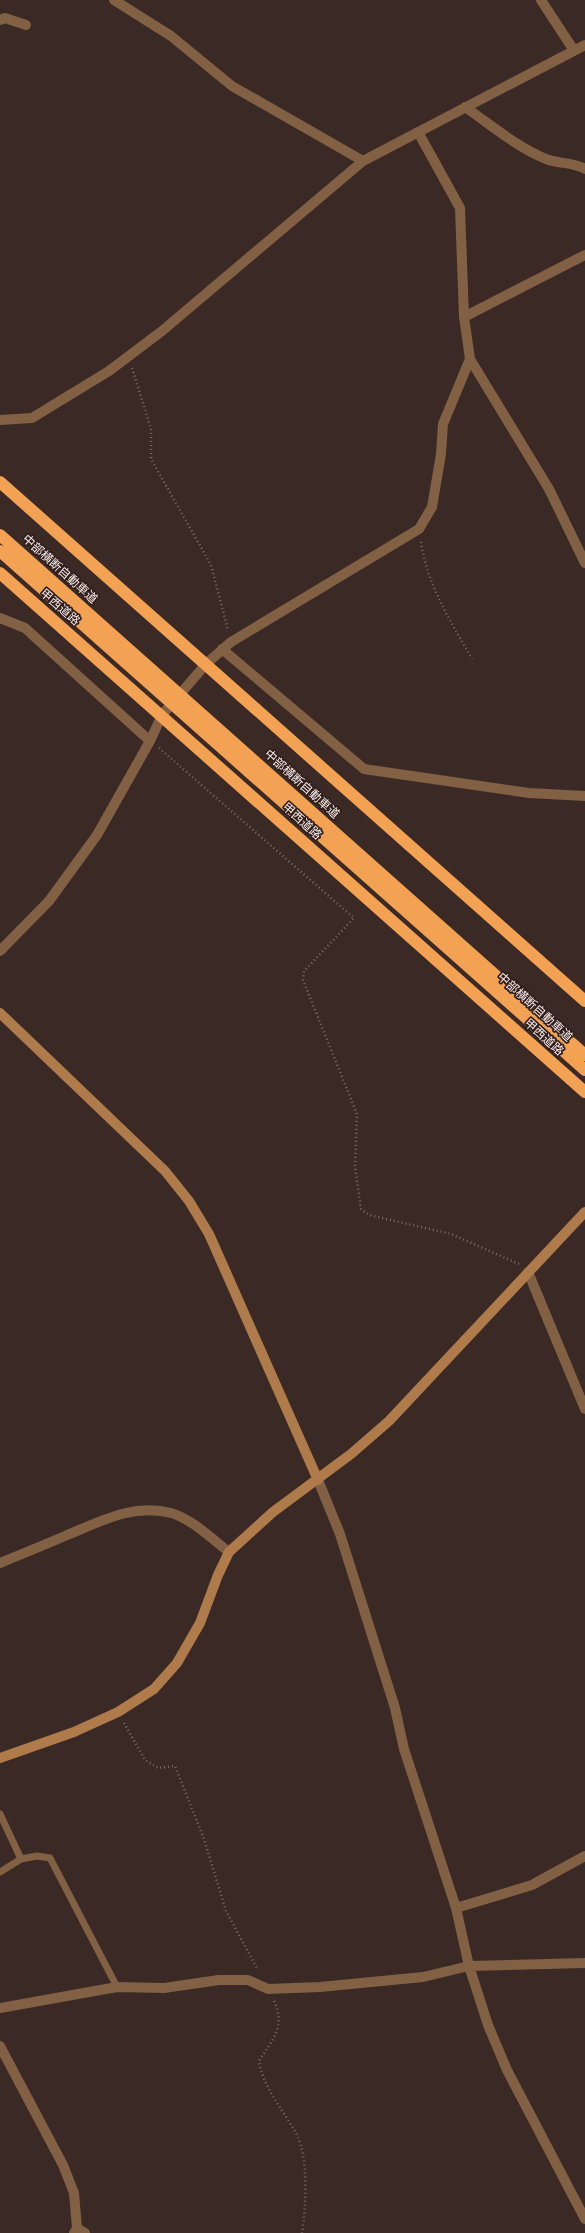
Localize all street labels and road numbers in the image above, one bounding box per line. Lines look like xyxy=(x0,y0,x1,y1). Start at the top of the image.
street label: 中部横断自動車道 xyxy=(19,532,100,607)
street label: 甲西道路 xyxy=(37,586,83,629)
street label: 中部横断自動車道 xyxy=(261,747,342,822)
street label: 甲西道路 xyxy=(279,800,325,843)
street label: 中部横断自動車道 xyxy=(494,970,575,1045)
street label: 甲西道路 xyxy=(521,1016,567,1059)

